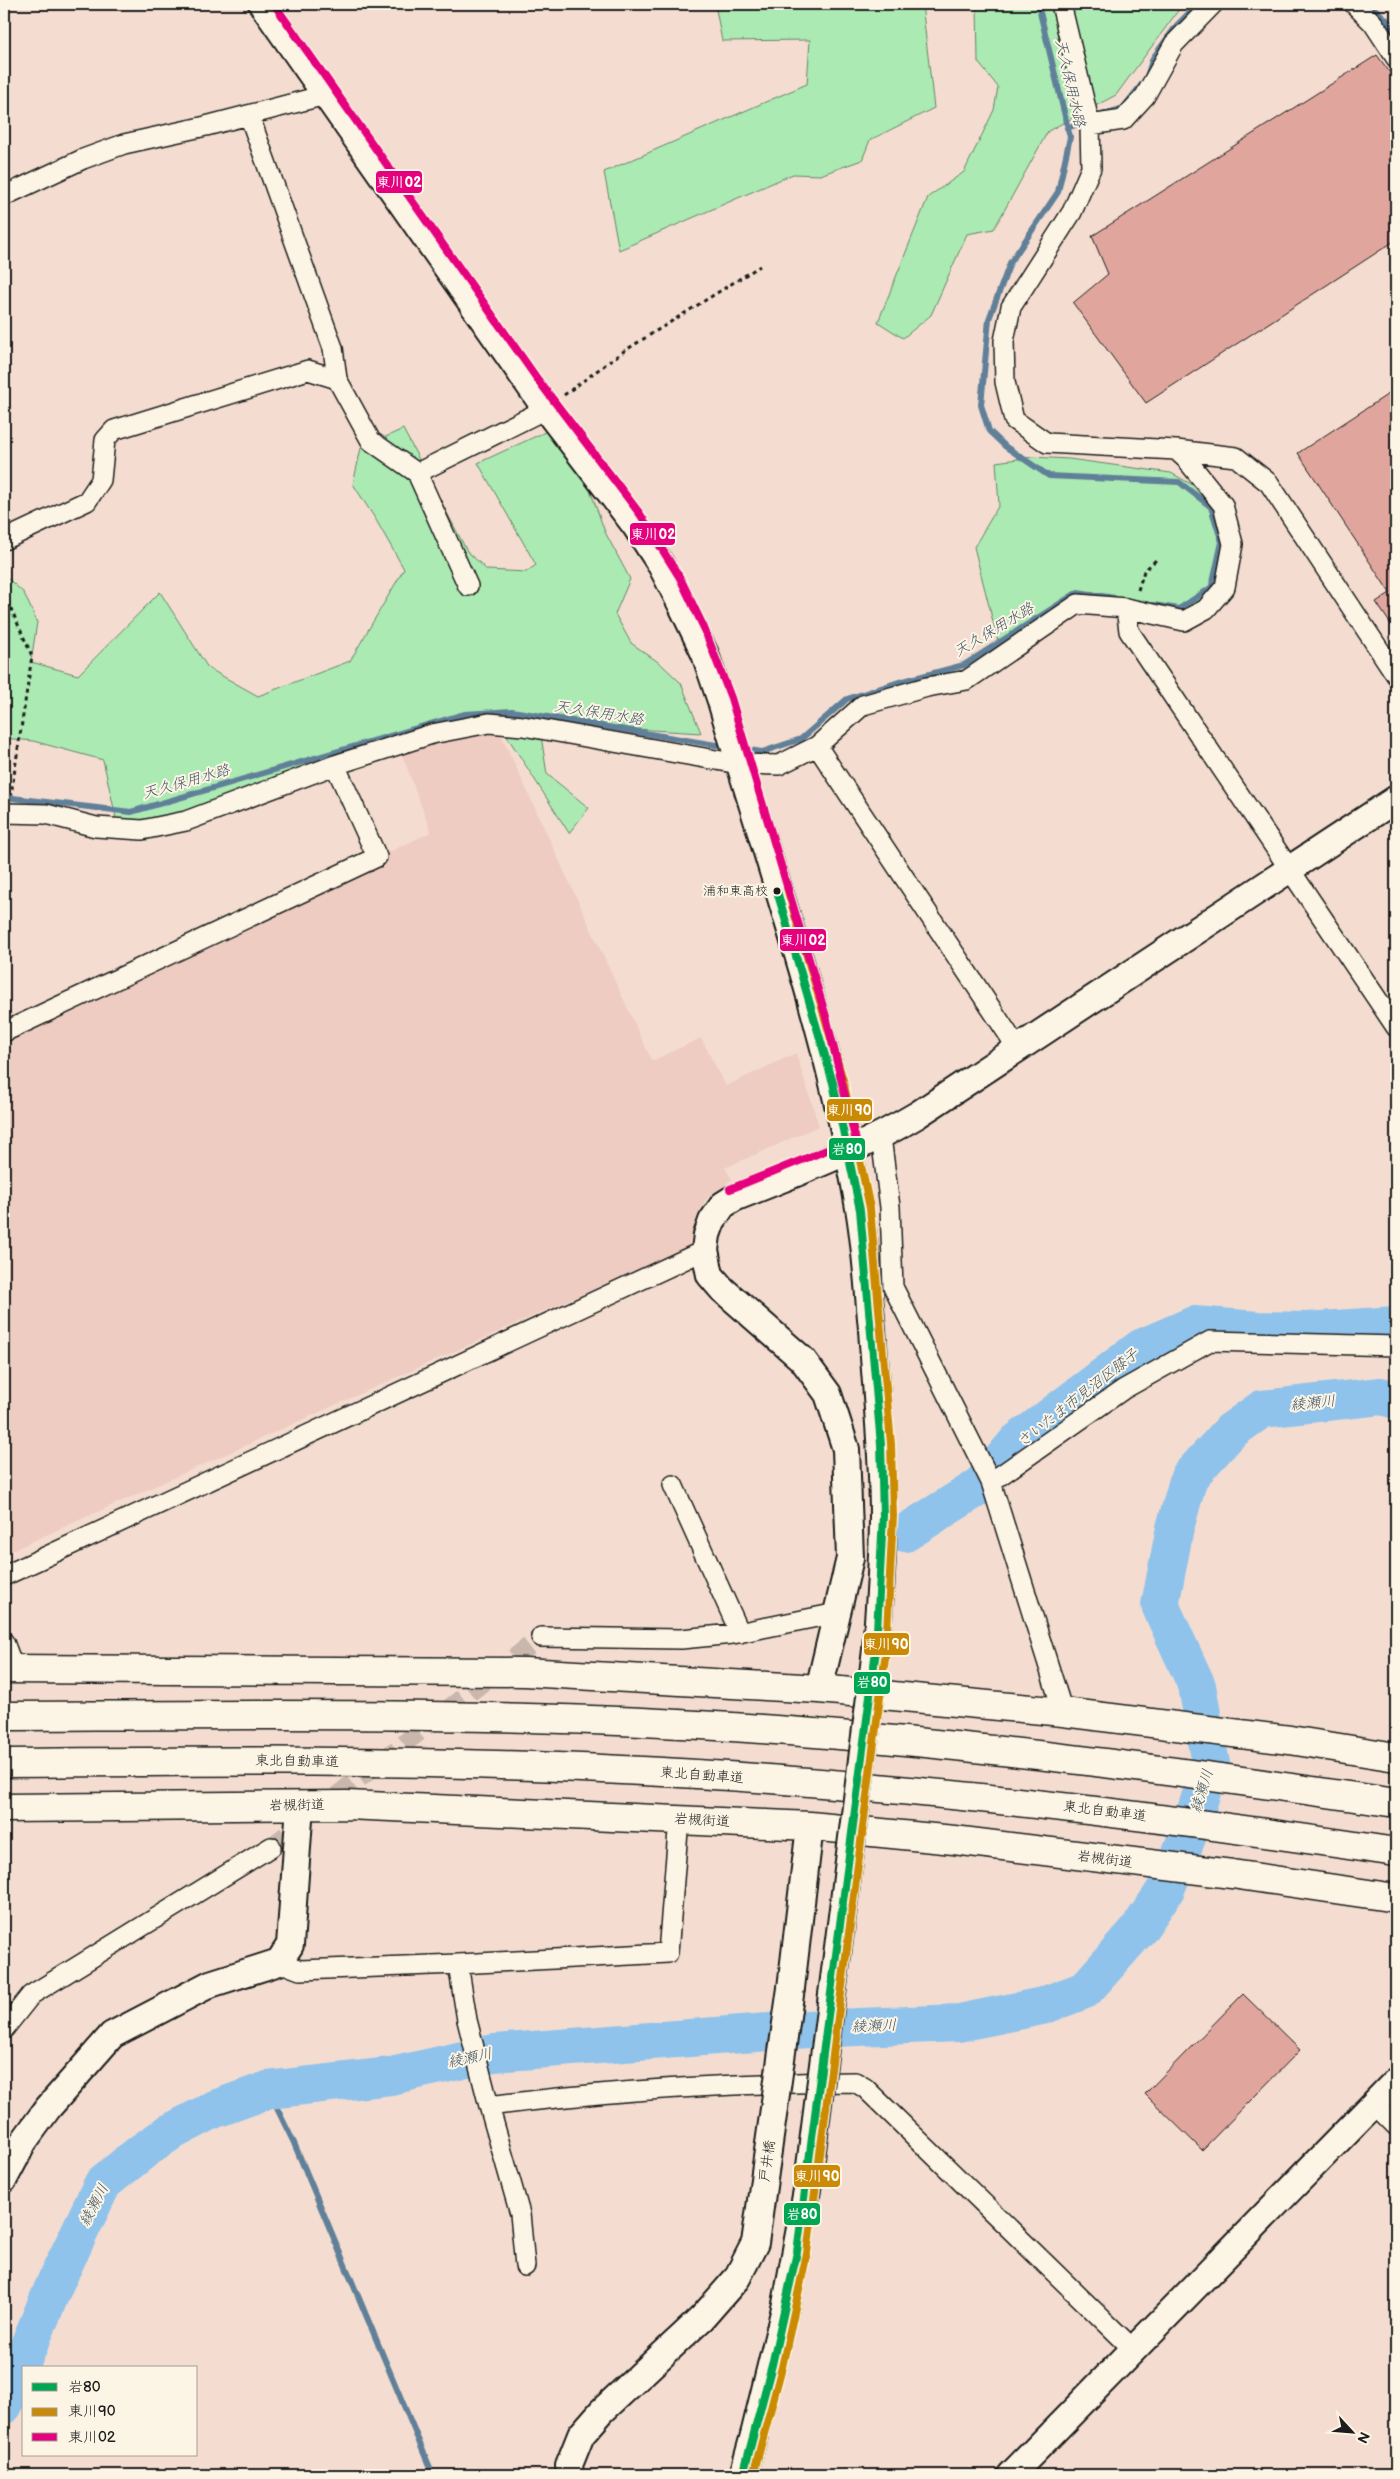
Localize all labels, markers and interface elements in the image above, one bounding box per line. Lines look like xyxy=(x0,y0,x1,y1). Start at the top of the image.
water label: 天久保用水路 xyxy=(1051,37,1090,130)
line badge: 東川02 xyxy=(375,170,423,194)
text: 東川02 xyxy=(376,174,422,191)
line badge: 東川02 xyxy=(629,522,676,546)
text: 東川02 xyxy=(630,526,676,543)
water label: 天久保用水路 xyxy=(951,598,1038,661)
water label: 天久保用水路 xyxy=(553,697,646,730)
water label: 天久保用水路 xyxy=(140,760,233,804)
place label: 浦和東高校 xyxy=(703,883,768,899)
marker: 浦和東高校 xyxy=(772,886,782,896)
line badge: 東川02 xyxy=(779,928,827,952)
text: 東川02 xyxy=(780,932,826,949)
line badge: 東川90 xyxy=(826,1098,873,1122)
text: 東川90 xyxy=(827,1102,872,1119)
line badge: 岩80 xyxy=(828,1137,866,1161)
text: 岩80 xyxy=(831,1141,863,1158)
water label: さいたま市見沼区膝子 xyxy=(1013,1344,1143,1451)
water label: 綾瀬川 xyxy=(1290,1391,1336,1415)
line badge: 東川90 xyxy=(863,1632,910,1656)
text: 東川90 xyxy=(864,1636,909,1653)
line badge: 岩80 xyxy=(853,1671,891,1695)
text: 岩80 xyxy=(856,1674,888,1691)
street label: 東北自動車道 xyxy=(255,1752,339,1770)
street label: 東北自動車道 xyxy=(660,1764,744,1786)
water label: 綾瀬川 xyxy=(1186,1767,1218,1815)
street label: 岩槻街道 xyxy=(269,1796,325,1814)
street label: 東北自動車道 xyxy=(1062,1797,1148,1825)
street label: 岩槻街道 xyxy=(674,1810,730,1830)
street label: 岩槻街道 xyxy=(1076,1847,1134,1871)
water label: 綾瀬川 xyxy=(851,2016,897,2036)
water label: 綾瀬川 xyxy=(446,2044,494,2072)
street label: 戸井橋 xyxy=(756,2139,778,2183)
line badge: 東川90 xyxy=(793,2164,841,2188)
text: 東川90 xyxy=(795,2168,840,2185)
water label: 綾瀬川 xyxy=(75,2181,113,2229)
line badge: 岩80 xyxy=(783,2202,821,2226)
text: 岩80 xyxy=(786,2206,818,2223)
legend xyxy=(22,2366,198,2456)
text: 岩80 xyxy=(68,2378,101,2397)
text: 東川90 xyxy=(68,2402,116,2421)
north arrow xyxy=(1328,2406,1378,2456)
text: 東川02 xyxy=(68,2428,116,2447)
text: N xyxy=(1353,2429,1373,2446)

